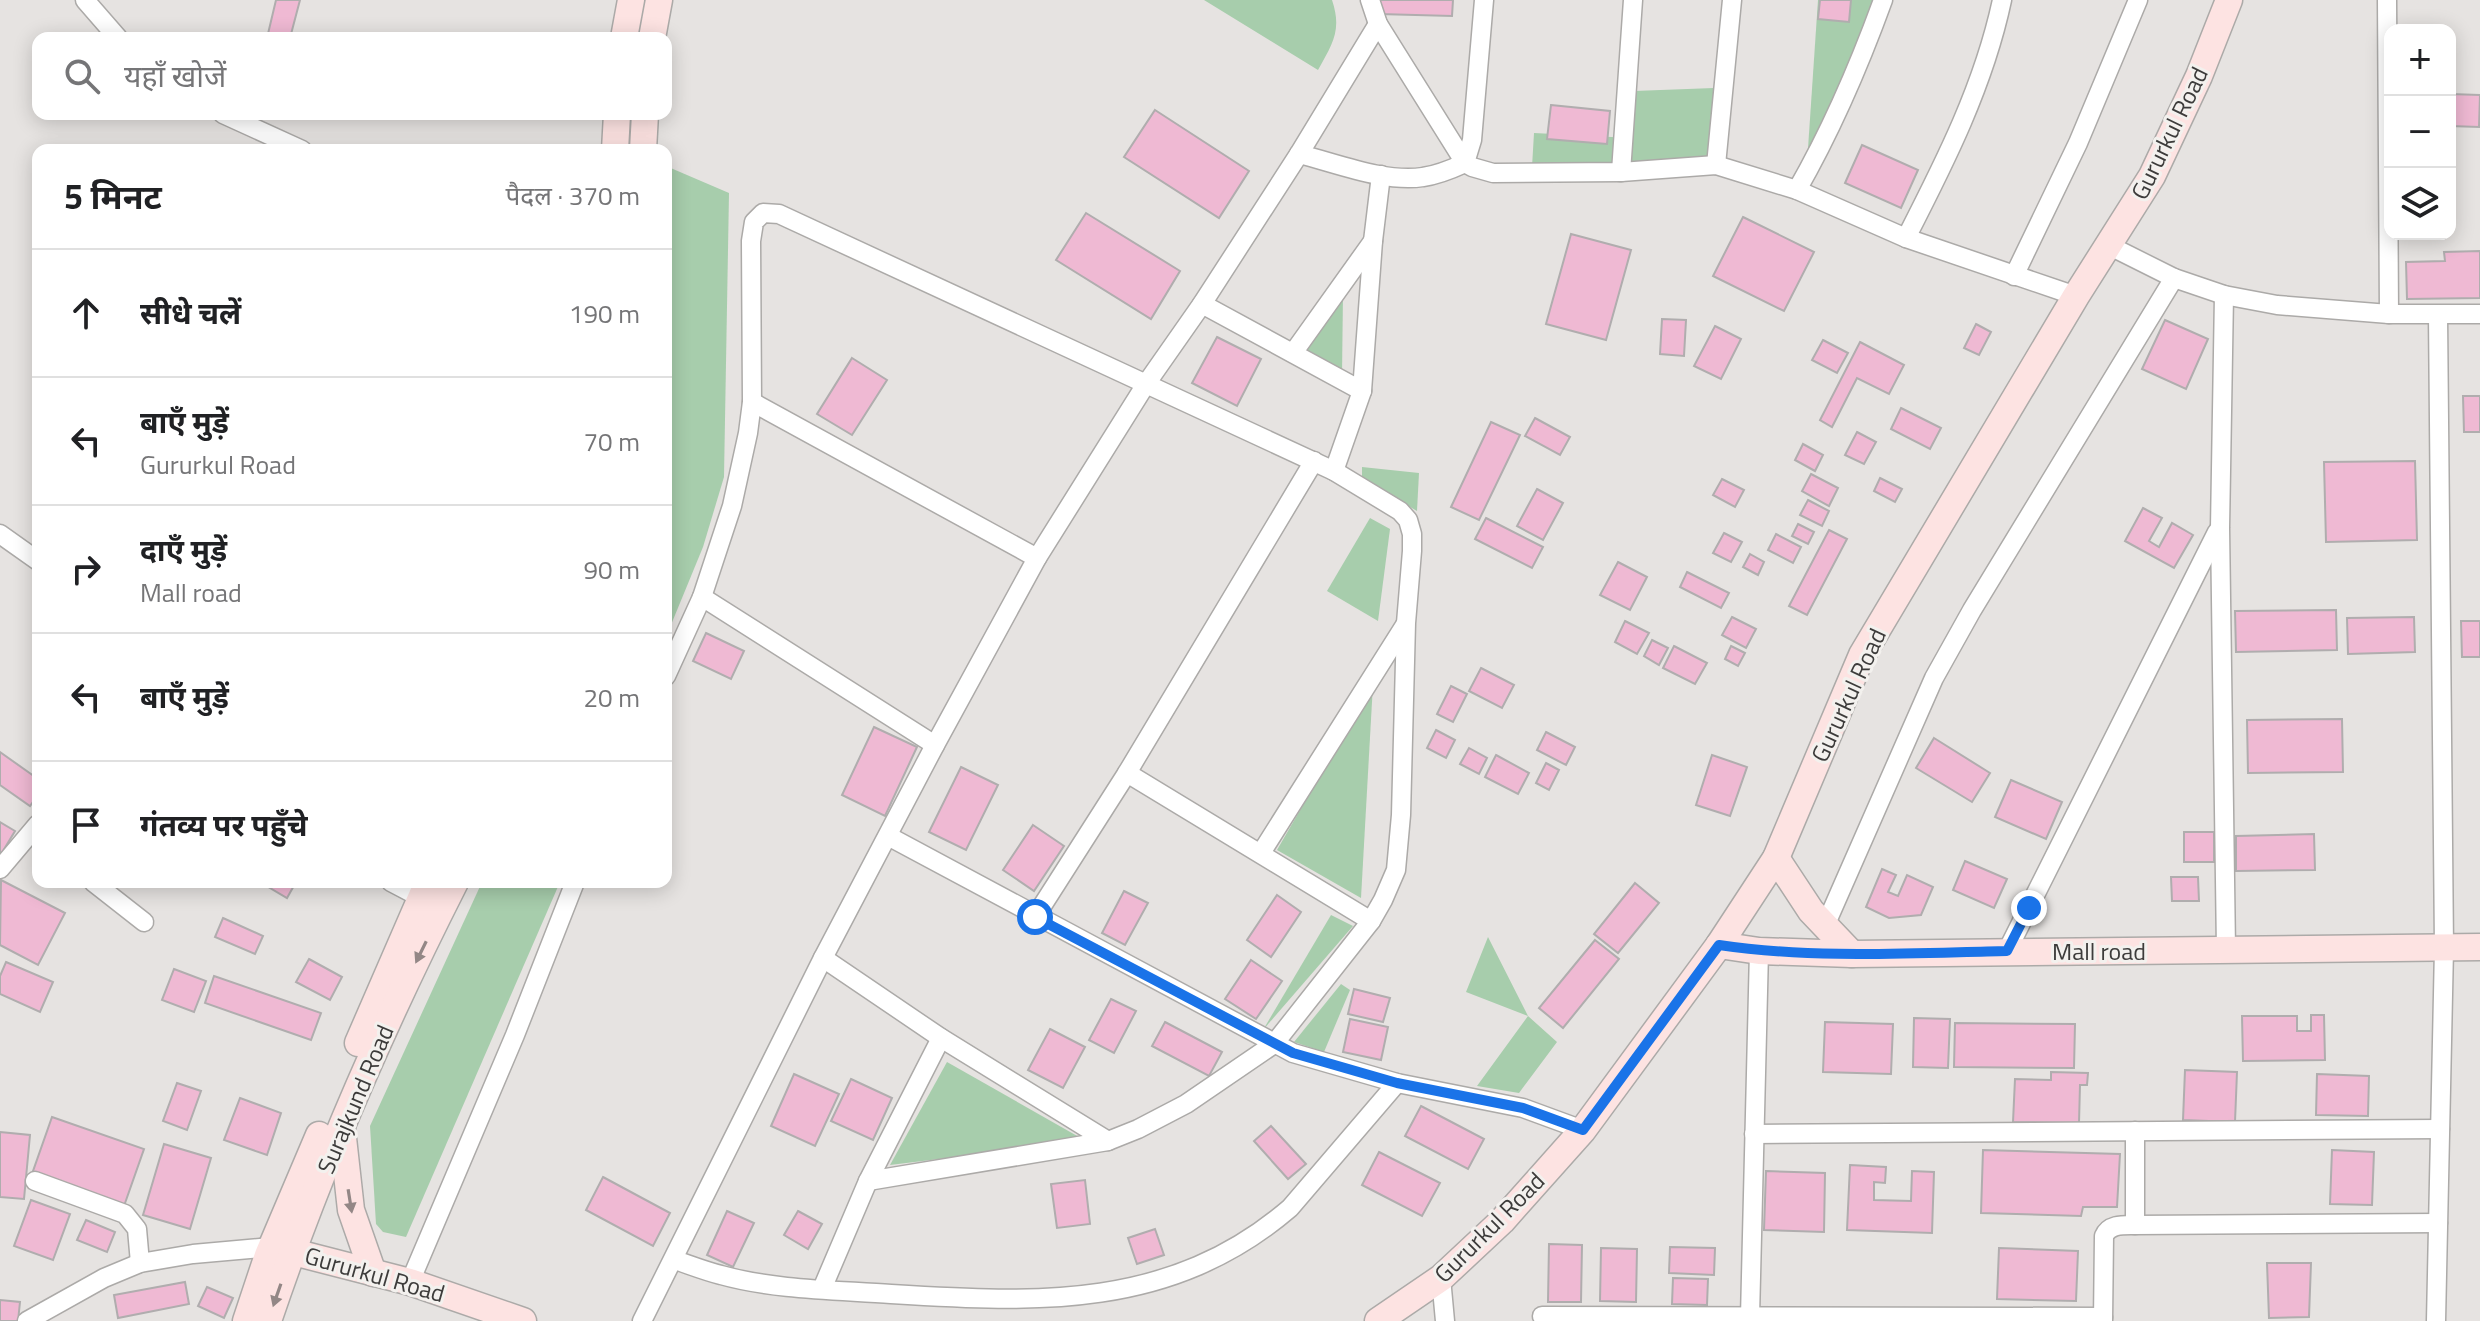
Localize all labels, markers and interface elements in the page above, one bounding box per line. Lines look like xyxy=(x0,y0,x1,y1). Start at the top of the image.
map controls xyxy=(2384,24,2456,240)
button: + xyxy=(2384,24,2456,96)
search box xyxy=(32,32,672,120)
text: यहाँ खोजें xyxy=(124,53,226,99)
icon: search xyxy=(60,54,104,98)
street label: Gururkul Road xyxy=(2121,60,2217,206)
button: − xyxy=(2384,96,2456,168)
button: layers xyxy=(2384,168,2456,240)
text: 5 मिनट xyxy=(64,170,162,222)
text: पैदल · 370 m xyxy=(506,176,640,215)
text: सीधे चलें xyxy=(140,290,241,336)
icon: ahead xyxy=(64,291,108,335)
text: 190 m xyxy=(569,294,640,333)
text: बाएँ मुड़ें xyxy=(140,399,229,445)
icon: left xyxy=(64,419,108,463)
text: 70 m xyxy=(583,422,640,461)
text: Gururkul Road xyxy=(140,445,296,484)
text: दाएँ मुड़ें xyxy=(140,527,227,573)
icon: right xyxy=(64,547,108,591)
text: 90 m xyxy=(583,550,640,589)
text: Mall road xyxy=(140,573,242,612)
street label: Gururkul Road xyxy=(1801,622,1895,768)
text: बाएँ मुड़ें xyxy=(140,674,229,720)
icon: left xyxy=(64,675,108,719)
text: 20 m xyxy=(583,678,640,717)
text: गंतव्य पर पहुँचे xyxy=(140,802,307,848)
icon: arrive xyxy=(64,803,108,847)
route end xyxy=(2011,890,2047,926)
route start xyxy=(1017,899,1053,935)
street label: Mall road xyxy=(2052,933,2146,969)
one-way arrow xyxy=(414,940,428,964)
street label: Surajkund Road xyxy=(307,1019,403,1179)
street label: Gururkul Road xyxy=(1425,1163,1553,1291)
one-way arrow xyxy=(344,1189,357,1214)
street label: Gururkul Road xyxy=(301,1237,449,1311)
one-way arrow xyxy=(270,1283,282,1307)

